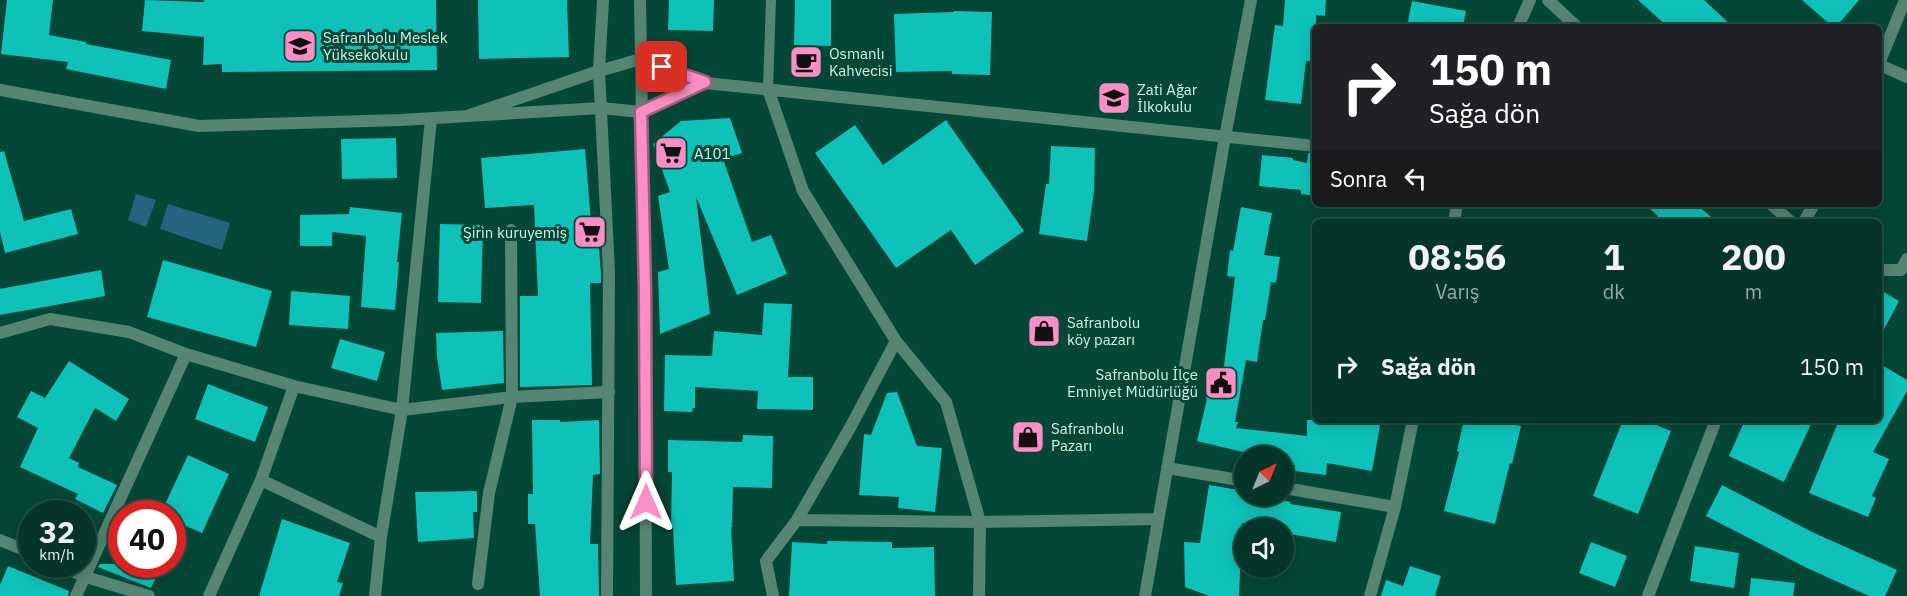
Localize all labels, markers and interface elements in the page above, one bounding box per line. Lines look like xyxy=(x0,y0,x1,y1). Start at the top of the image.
school or university icon: Safranbolu Meslek Yüksekokulu xyxy=(282,28,318,64)
place label: Safranbolu Meslek Yüksekokulu xyxy=(323,28,448,64)
pin xyxy=(636,41,687,92)
text: 150 m xyxy=(1429,42,1552,97)
cafe icon: Osmanlı Kahvecisi xyxy=(788,44,824,80)
place label: Osmanlı Kahvecisi xyxy=(829,44,893,80)
icon: right xyxy=(1330,48,1408,126)
icon: arrive xyxy=(645,50,678,83)
school or university icon: Zati Ağar İlkokulu xyxy=(1096,80,1132,116)
place label: Zati Ağar İlkokulu xyxy=(1137,80,1198,116)
text: Sağa dön xyxy=(1429,95,1540,130)
supermarket icon: A101 xyxy=(653,135,689,171)
place label: A101 xyxy=(694,144,731,163)
icon: left xyxy=(1399,162,1432,195)
text: Sonra xyxy=(1330,164,1387,193)
supermarket icon: Şirin kuruyemiş xyxy=(572,214,608,250)
place label: Şirin kuruyemiş xyxy=(463,223,567,242)
text: 08:56 xyxy=(1408,233,1506,280)
text: 1 xyxy=(1603,233,1625,280)
text: 200 xyxy=(1721,233,1786,280)
text: Varış xyxy=(1435,278,1480,305)
text: dk xyxy=(1603,278,1625,305)
text: m xyxy=(1745,278,1762,305)
shop icon: Safranbolu köy pazarı xyxy=(1026,313,1062,349)
place label: Safranbolu köy pazarı xyxy=(1067,313,1140,349)
icon: right xyxy=(1330,350,1363,383)
text: Sağa dön xyxy=(1381,352,1476,381)
text: 150 m xyxy=(1800,352,1864,381)
place label: Safranbolu İlçe Emniyet Müdürlüğü xyxy=(1067,365,1198,401)
public building icon: Safranbolu İlçe Emniyet Müdürlüğü xyxy=(1203,365,1239,401)
shop icon: Safranbolu Pazarı xyxy=(1010,419,1046,455)
place label: Safranbolu Pazarı xyxy=(1051,419,1124,455)
north arrow xyxy=(1234,446,1294,506)
map controls xyxy=(1234,446,1294,578)
position arrow xyxy=(614,470,678,534)
speed limit sign: 40 xyxy=(108,500,186,578)
text: 32 xyxy=(39,512,75,551)
button: sound xyxy=(1234,518,1294,578)
text: km/h xyxy=(39,545,75,564)

